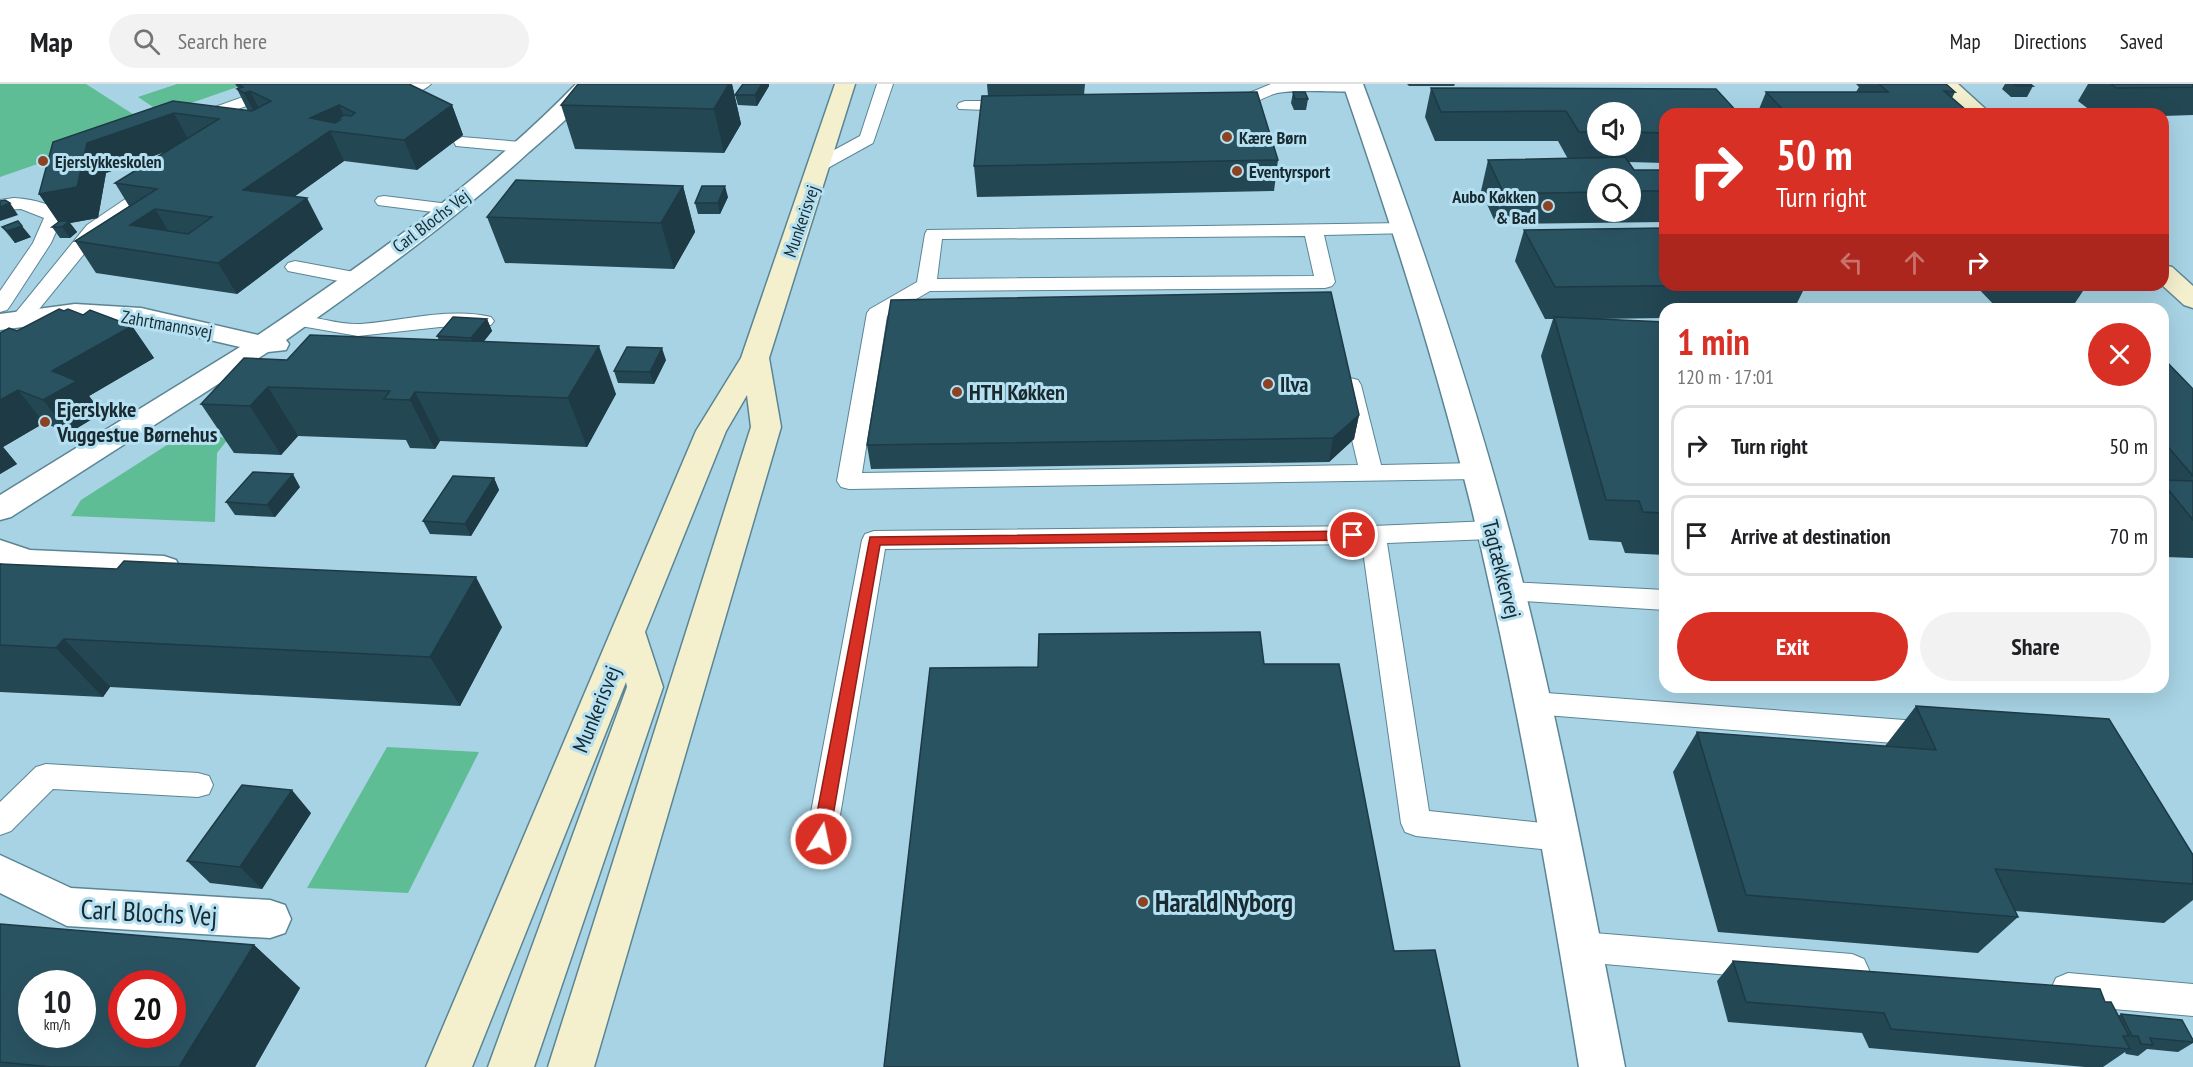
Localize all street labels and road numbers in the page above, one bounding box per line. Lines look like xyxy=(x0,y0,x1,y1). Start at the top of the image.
street label: Munkerisvej xyxy=(778,182,824,260)
street label: Carl Blochs Vej xyxy=(388,184,474,258)
street label: Zahrtmannsvej xyxy=(120,305,214,343)
street label: Tagtækkervej xyxy=(1476,517,1528,621)
street label: Munkerisvej xyxy=(566,661,626,757)
street label: Carl Blochs Vej xyxy=(80,891,218,933)

